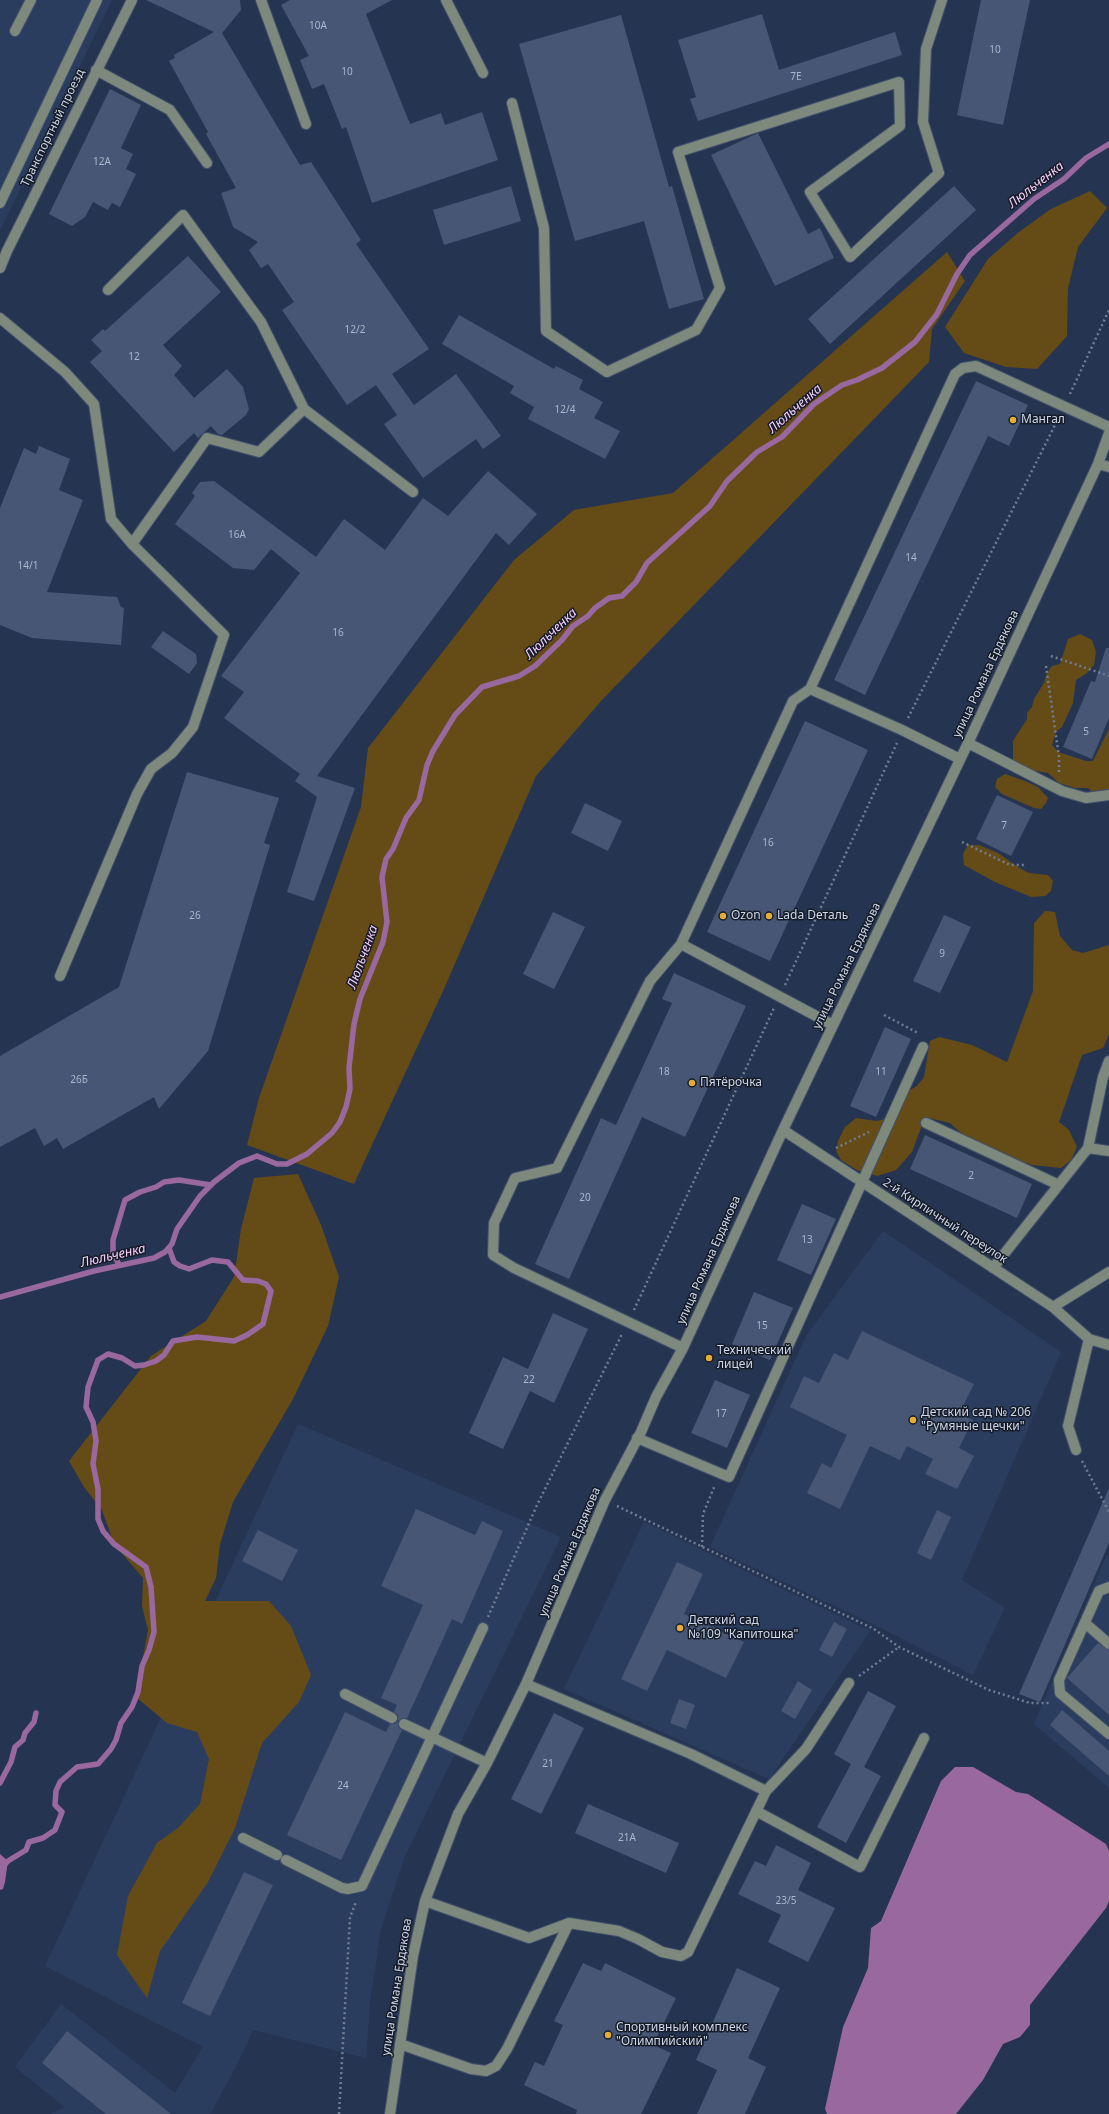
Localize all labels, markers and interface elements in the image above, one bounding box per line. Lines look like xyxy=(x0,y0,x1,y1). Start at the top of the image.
house number: 10А xyxy=(309,20,327,32)
house number: 10 xyxy=(989,44,1001,56)
house number: 10 xyxy=(341,66,353,78)
street label: Транспортный проезд xyxy=(18,67,88,189)
house number: 7Е xyxy=(790,71,802,83)
house number: 12А xyxy=(93,156,111,168)
water label: Люльченка xyxy=(1005,158,1067,212)
house number: 12/2 xyxy=(345,324,365,336)
house number: 12 xyxy=(128,351,140,363)
water label: Люльченка xyxy=(765,381,825,437)
house number: 12/4 xyxy=(555,404,575,416)
place label: Мангал xyxy=(1021,413,1065,427)
marker: Мангал xyxy=(1008,415,1018,425)
house number: 16А xyxy=(228,529,246,541)
house number: 14 xyxy=(905,552,917,564)
house number: 14/1 xyxy=(18,560,38,572)
water label: Люльченка xyxy=(522,605,580,663)
street label: улица Романа Ердякова xyxy=(950,608,1022,740)
house number: 16 xyxy=(332,627,344,639)
house number: 5 xyxy=(1083,726,1089,738)
house number: 7 xyxy=(1001,820,1007,832)
house number: 16 xyxy=(762,837,774,849)
street label: улица Романа Ердякова xyxy=(810,900,884,1032)
place label: Ozon xyxy=(731,909,761,923)
place label: Lada Dеталь xyxy=(777,909,848,923)
house number: 26 xyxy=(189,910,201,922)
marker: Ozon xyxy=(718,911,728,921)
marker: Lada Dеталь xyxy=(764,911,774,921)
water label: Люльченка xyxy=(344,923,382,991)
house number: 9 xyxy=(939,948,945,960)
house number: 18 xyxy=(658,1066,670,1078)
house number: 11 xyxy=(875,1066,887,1078)
house number: 26Б xyxy=(70,1074,88,1086)
place label: Пятёрочка xyxy=(700,1076,762,1090)
marker: Пятёрочка xyxy=(687,1078,697,1088)
house number: 2 xyxy=(968,1170,974,1182)
street label: 2-й Кирпичный переулок xyxy=(880,1175,1010,1267)
house number: 20 xyxy=(579,1192,591,1204)
street label: улица Романа Ердякова xyxy=(674,1193,744,1327)
house number: 13 xyxy=(801,1234,813,1246)
water label: Люльченка xyxy=(79,1241,147,1271)
house number: 15 xyxy=(756,1320,768,1332)
place label: Технический лицей xyxy=(717,1344,791,1372)
marker: Технический лицей xyxy=(704,1353,714,1363)
house number: 22 xyxy=(523,1374,535,1386)
place label: Детский сад № 206 "Румяные щечки" xyxy=(921,1406,1031,1434)
house number: 17 xyxy=(715,1408,727,1420)
marker: Детский сад № 206 "Румяные щечки" xyxy=(908,1415,918,1425)
street label: улица Романа Ердякова xyxy=(536,1485,604,1619)
place label: Детский сад №109 "Капитошка" xyxy=(688,1614,799,1642)
marker: Детский сад №109 "Капитошка" xyxy=(675,1623,685,1633)
house number: 21 xyxy=(542,1758,554,1770)
house number: 24 xyxy=(337,1780,349,1792)
house number: 21А xyxy=(618,1832,636,1844)
house number: 23/5 xyxy=(776,1895,796,1907)
street label: улица Романа Ердякова xyxy=(379,1917,415,2057)
place label: Спортивный комплекс "Олимпийский" xyxy=(616,2021,748,2049)
marker: Спортивный комплекс "Олимпийский" xyxy=(603,2030,613,2040)

